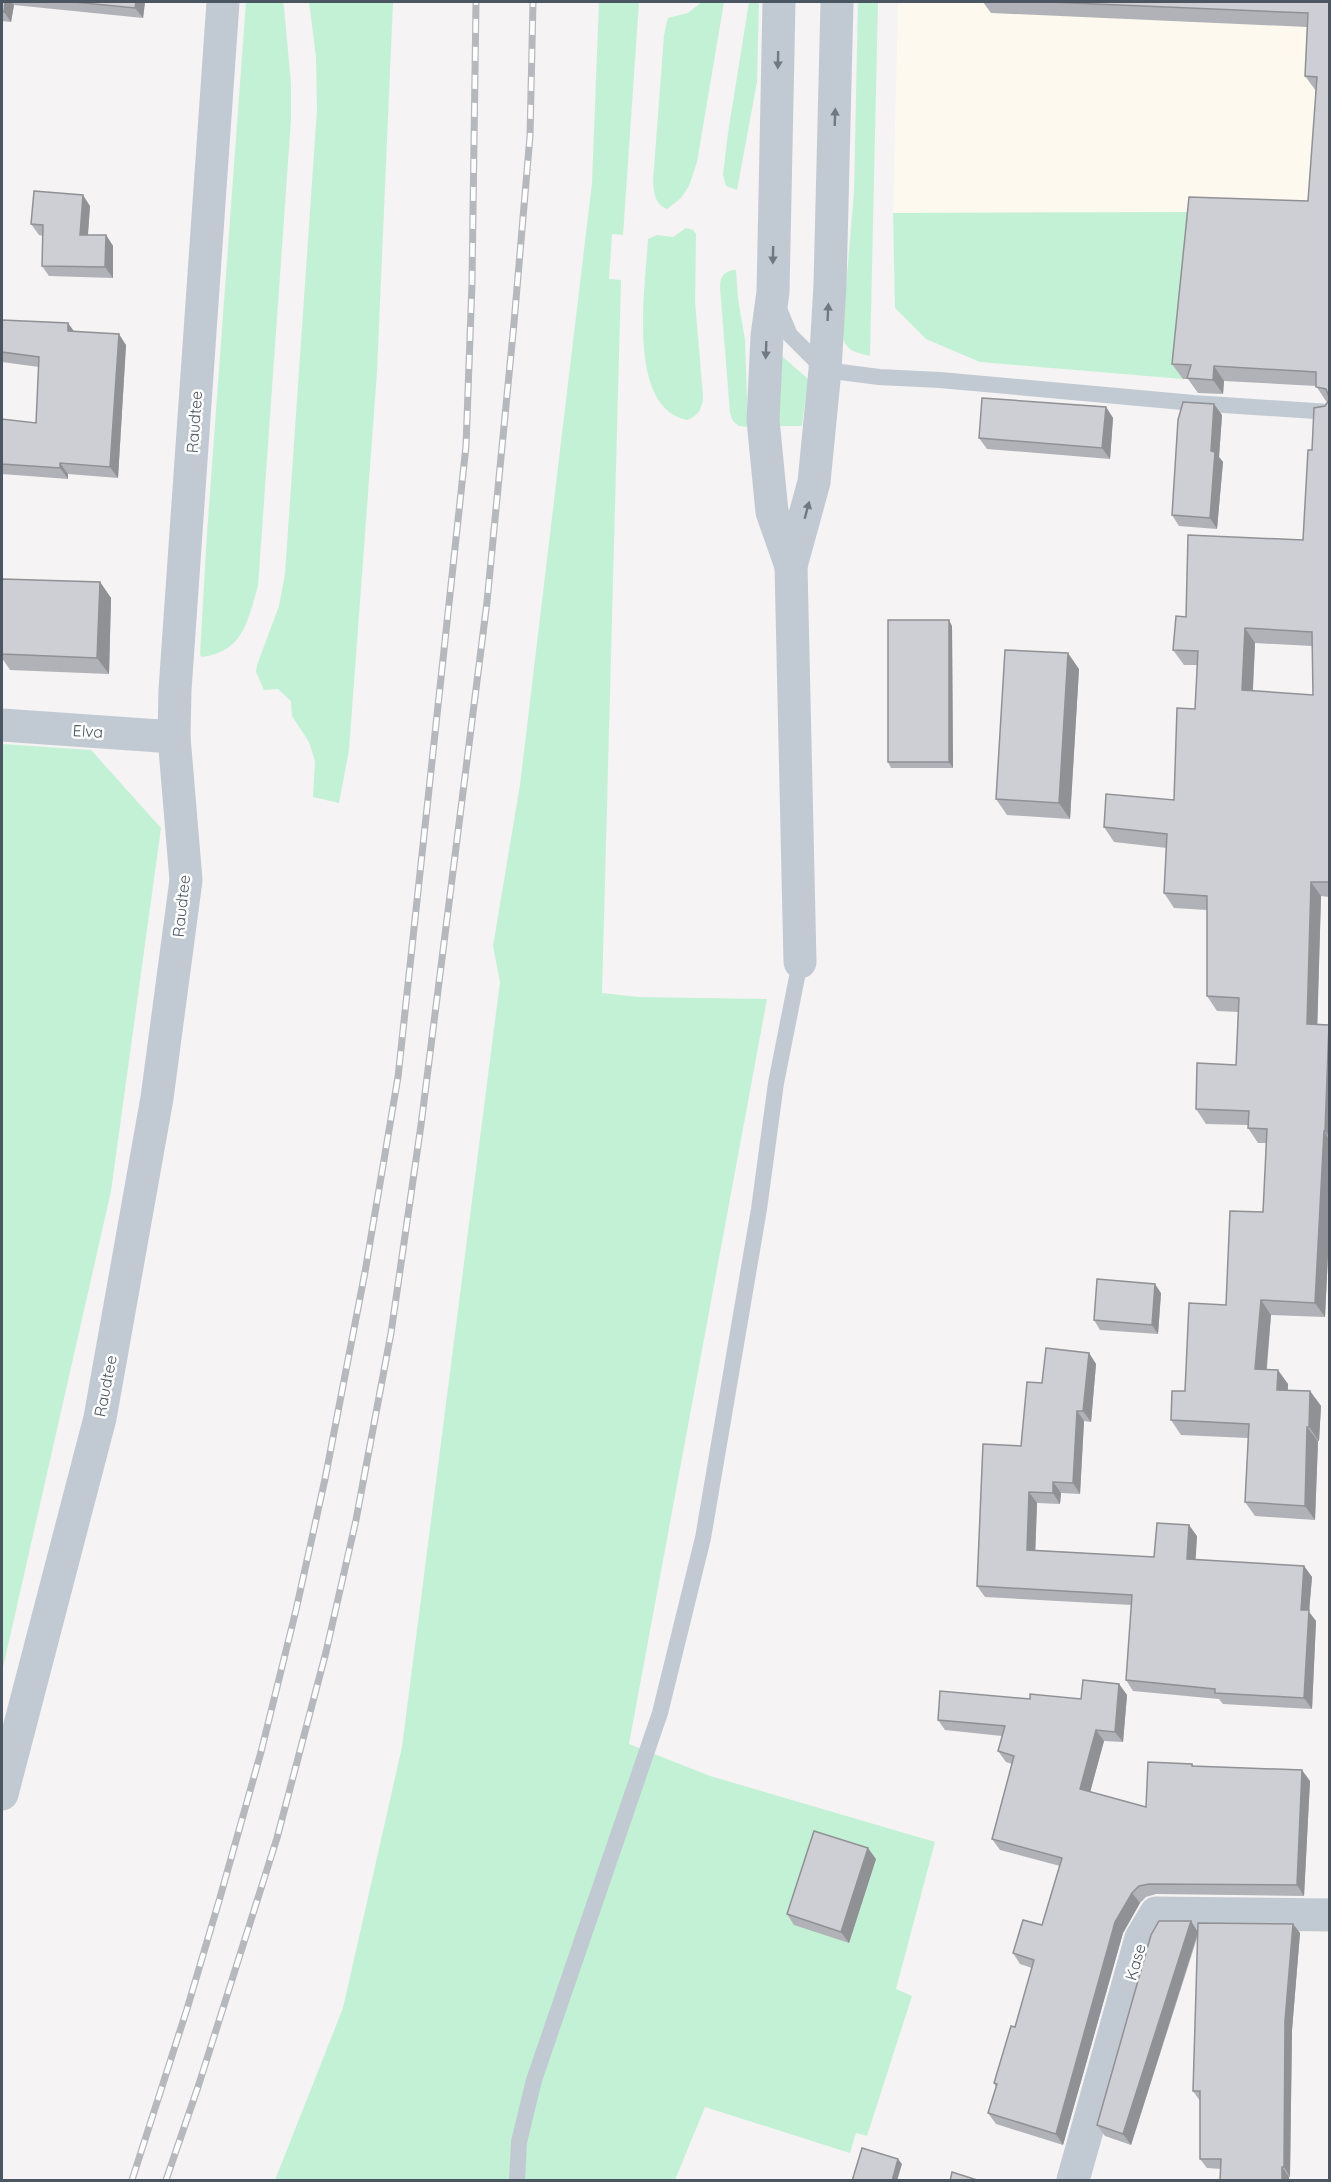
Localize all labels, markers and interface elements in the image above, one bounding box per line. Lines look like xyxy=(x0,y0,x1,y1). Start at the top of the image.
one-way arrow xyxy=(773,50,783,69)
one-way arrow xyxy=(830,108,840,127)
one-way arrow xyxy=(769,245,778,264)
one-way arrow xyxy=(824,302,833,321)
one-way arrow xyxy=(762,340,771,359)
street label: Raudtee xyxy=(182,390,206,454)
one-way arrow xyxy=(802,501,812,519)
street label: Elva xyxy=(72,720,104,742)
street label: Raudtee xyxy=(168,874,194,938)
street label: Raudtee xyxy=(89,1353,121,1419)
street label: Kase xyxy=(1120,1941,1150,1983)

